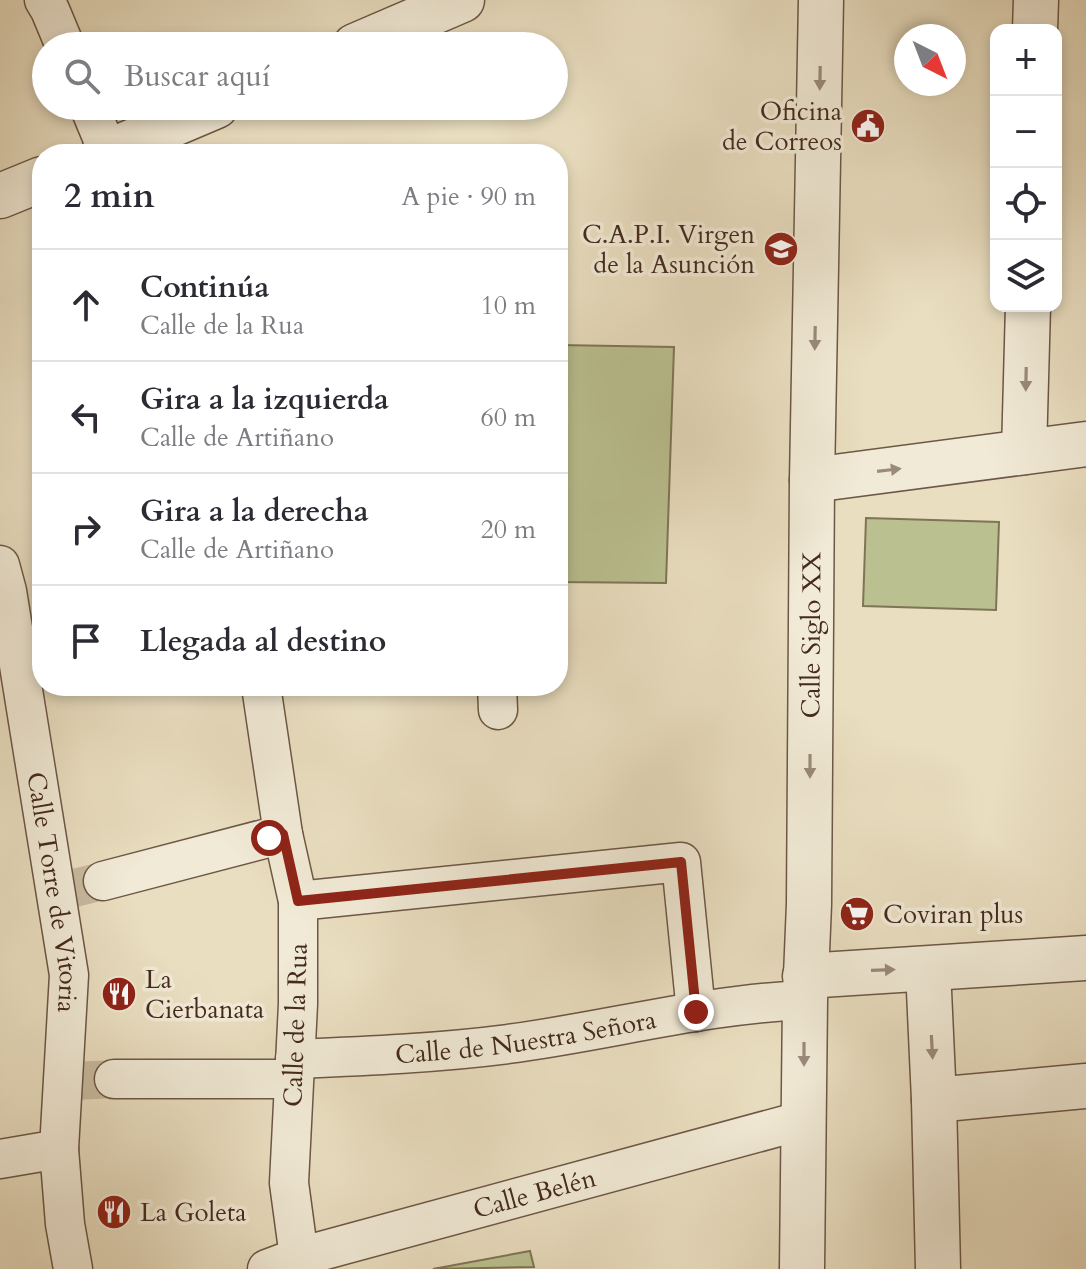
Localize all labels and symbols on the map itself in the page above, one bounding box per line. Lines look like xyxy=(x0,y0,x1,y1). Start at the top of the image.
north arrow xyxy=(894,24,966,96)
one-way arrow xyxy=(813,66,826,91)
place label: Oficina de Correos xyxy=(722,94,842,159)
public building icon: Oficina de Correos xyxy=(849,107,887,145)
place label: C.A.P.I. Virgen de la Asunción xyxy=(582,217,755,282)
school or university icon: C.A.P.I. Virgen de la Asunción xyxy=(762,230,800,268)
one-way arrow xyxy=(808,326,821,351)
one-way arrow xyxy=(1020,367,1033,392)
one-way arrow xyxy=(877,463,902,476)
street label: Calle Siglo XX xyxy=(793,551,829,719)
one-way arrow xyxy=(804,754,816,779)
street label: Calle Torre de Vitoria xyxy=(18,769,86,1014)
route start xyxy=(251,820,287,856)
supermarket icon: Coviran plus xyxy=(838,895,876,933)
place label: Coviran plus xyxy=(883,897,1023,932)
street label: Calle de la Rua xyxy=(275,942,316,1108)
place label: La Cierbanata xyxy=(145,962,264,1027)
one-way arrow xyxy=(871,964,896,977)
restaurant icon: La Cierbanata xyxy=(100,975,138,1013)
route end xyxy=(678,994,714,1030)
street label: Calle de Nuestra Señora xyxy=(394,1002,659,1072)
one-way arrow xyxy=(925,1035,938,1060)
one-way arrow xyxy=(798,1042,811,1067)
street label: Calle Belén xyxy=(469,1160,600,1227)
restaurant icon: La Goleta xyxy=(95,1193,133,1231)
place label: La Goleta xyxy=(140,1195,246,1230)

